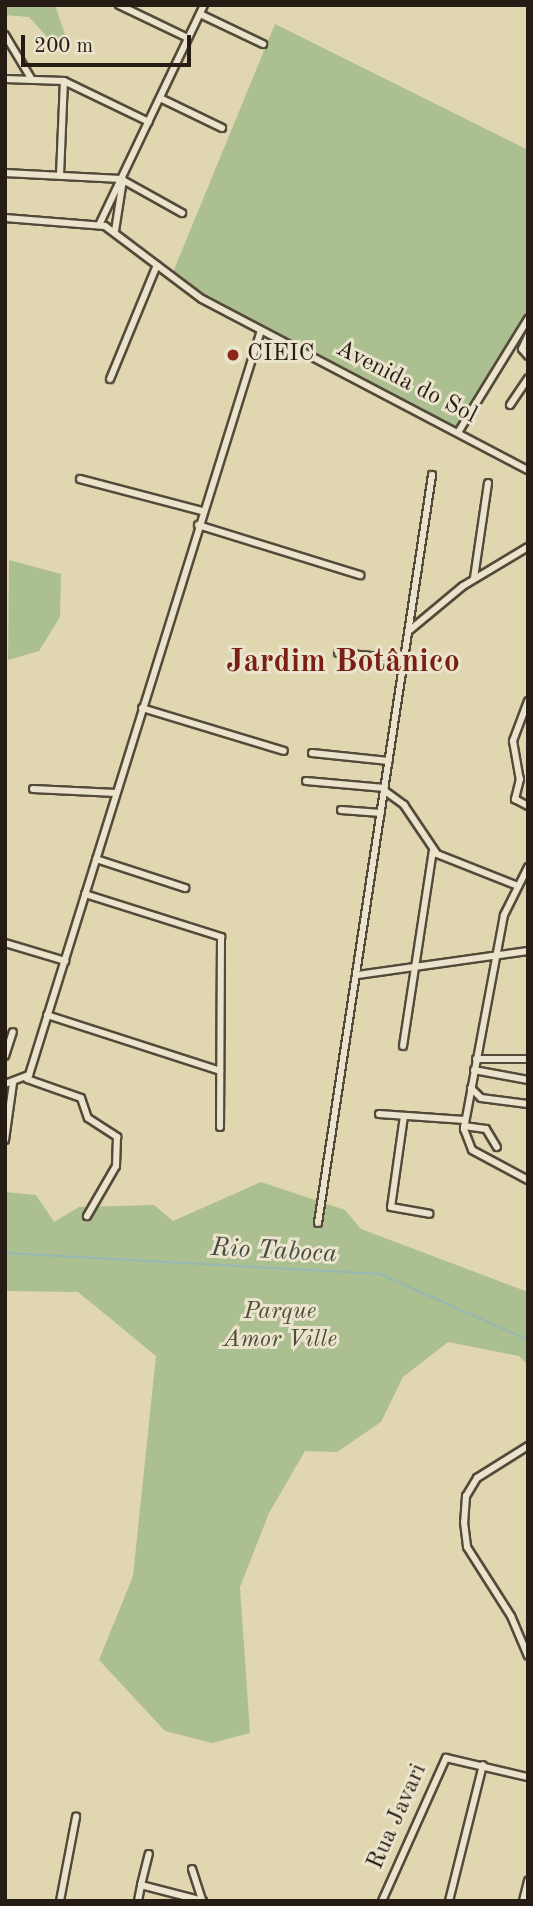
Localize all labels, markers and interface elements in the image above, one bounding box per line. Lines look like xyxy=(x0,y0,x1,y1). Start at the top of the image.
scale bar xyxy=(24,21,194,65)
text: 200 m xyxy=(34,36,93,57)
street label: Avenida do Sol xyxy=(331,335,481,431)
place label: CIEIC xyxy=(247,341,315,369)
marker: CIEIC xyxy=(225,347,241,363)
district label: Jardim Botânico xyxy=(226,644,460,682)
water label: Rio Taboca xyxy=(210,1233,338,1271)
park label: Parque Amor Ville xyxy=(223,1299,337,1355)
street label: Rua Javari xyxy=(362,1760,434,1874)

